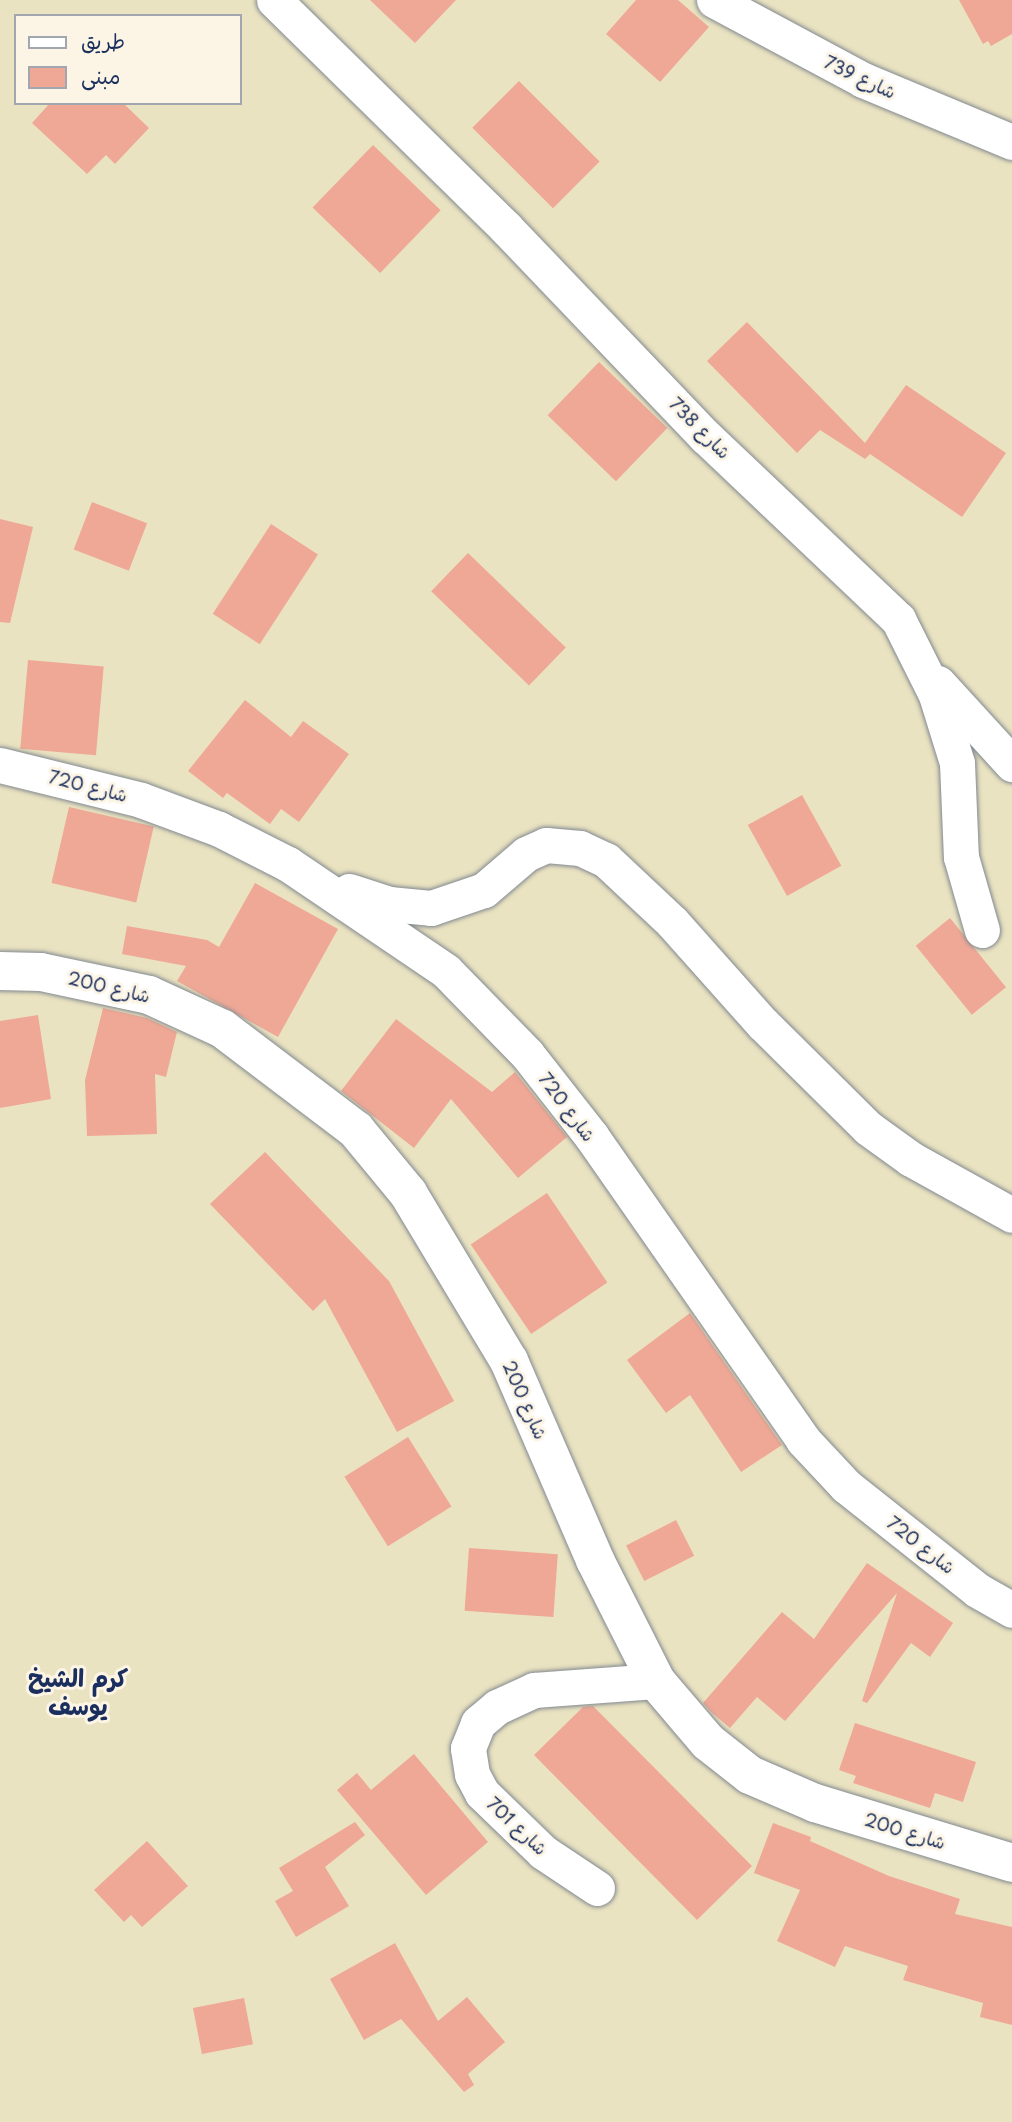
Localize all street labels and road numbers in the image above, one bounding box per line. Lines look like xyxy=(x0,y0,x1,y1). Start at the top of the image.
street label: شارع 739 xyxy=(821,51,899,103)
street label: شارع 738 xyxy=(665,393,735,463)
street label: شارع 720 xyxy=(46,766,130,806)
street label: شارع 200 xyxy=(66,967,152,1007)
street label: شارع 720 xyxy=(534,1068,600,1146)
street label: شارع 200 xyxy=(498,1357,552,1443)
street label: شارع 720 xyxy=(883,1512,959,1578)
street label: شارع 701 xyxy=(482,1793,552,1859)
street label: شارع 200 xyxy=(862,1808,948,1854)

